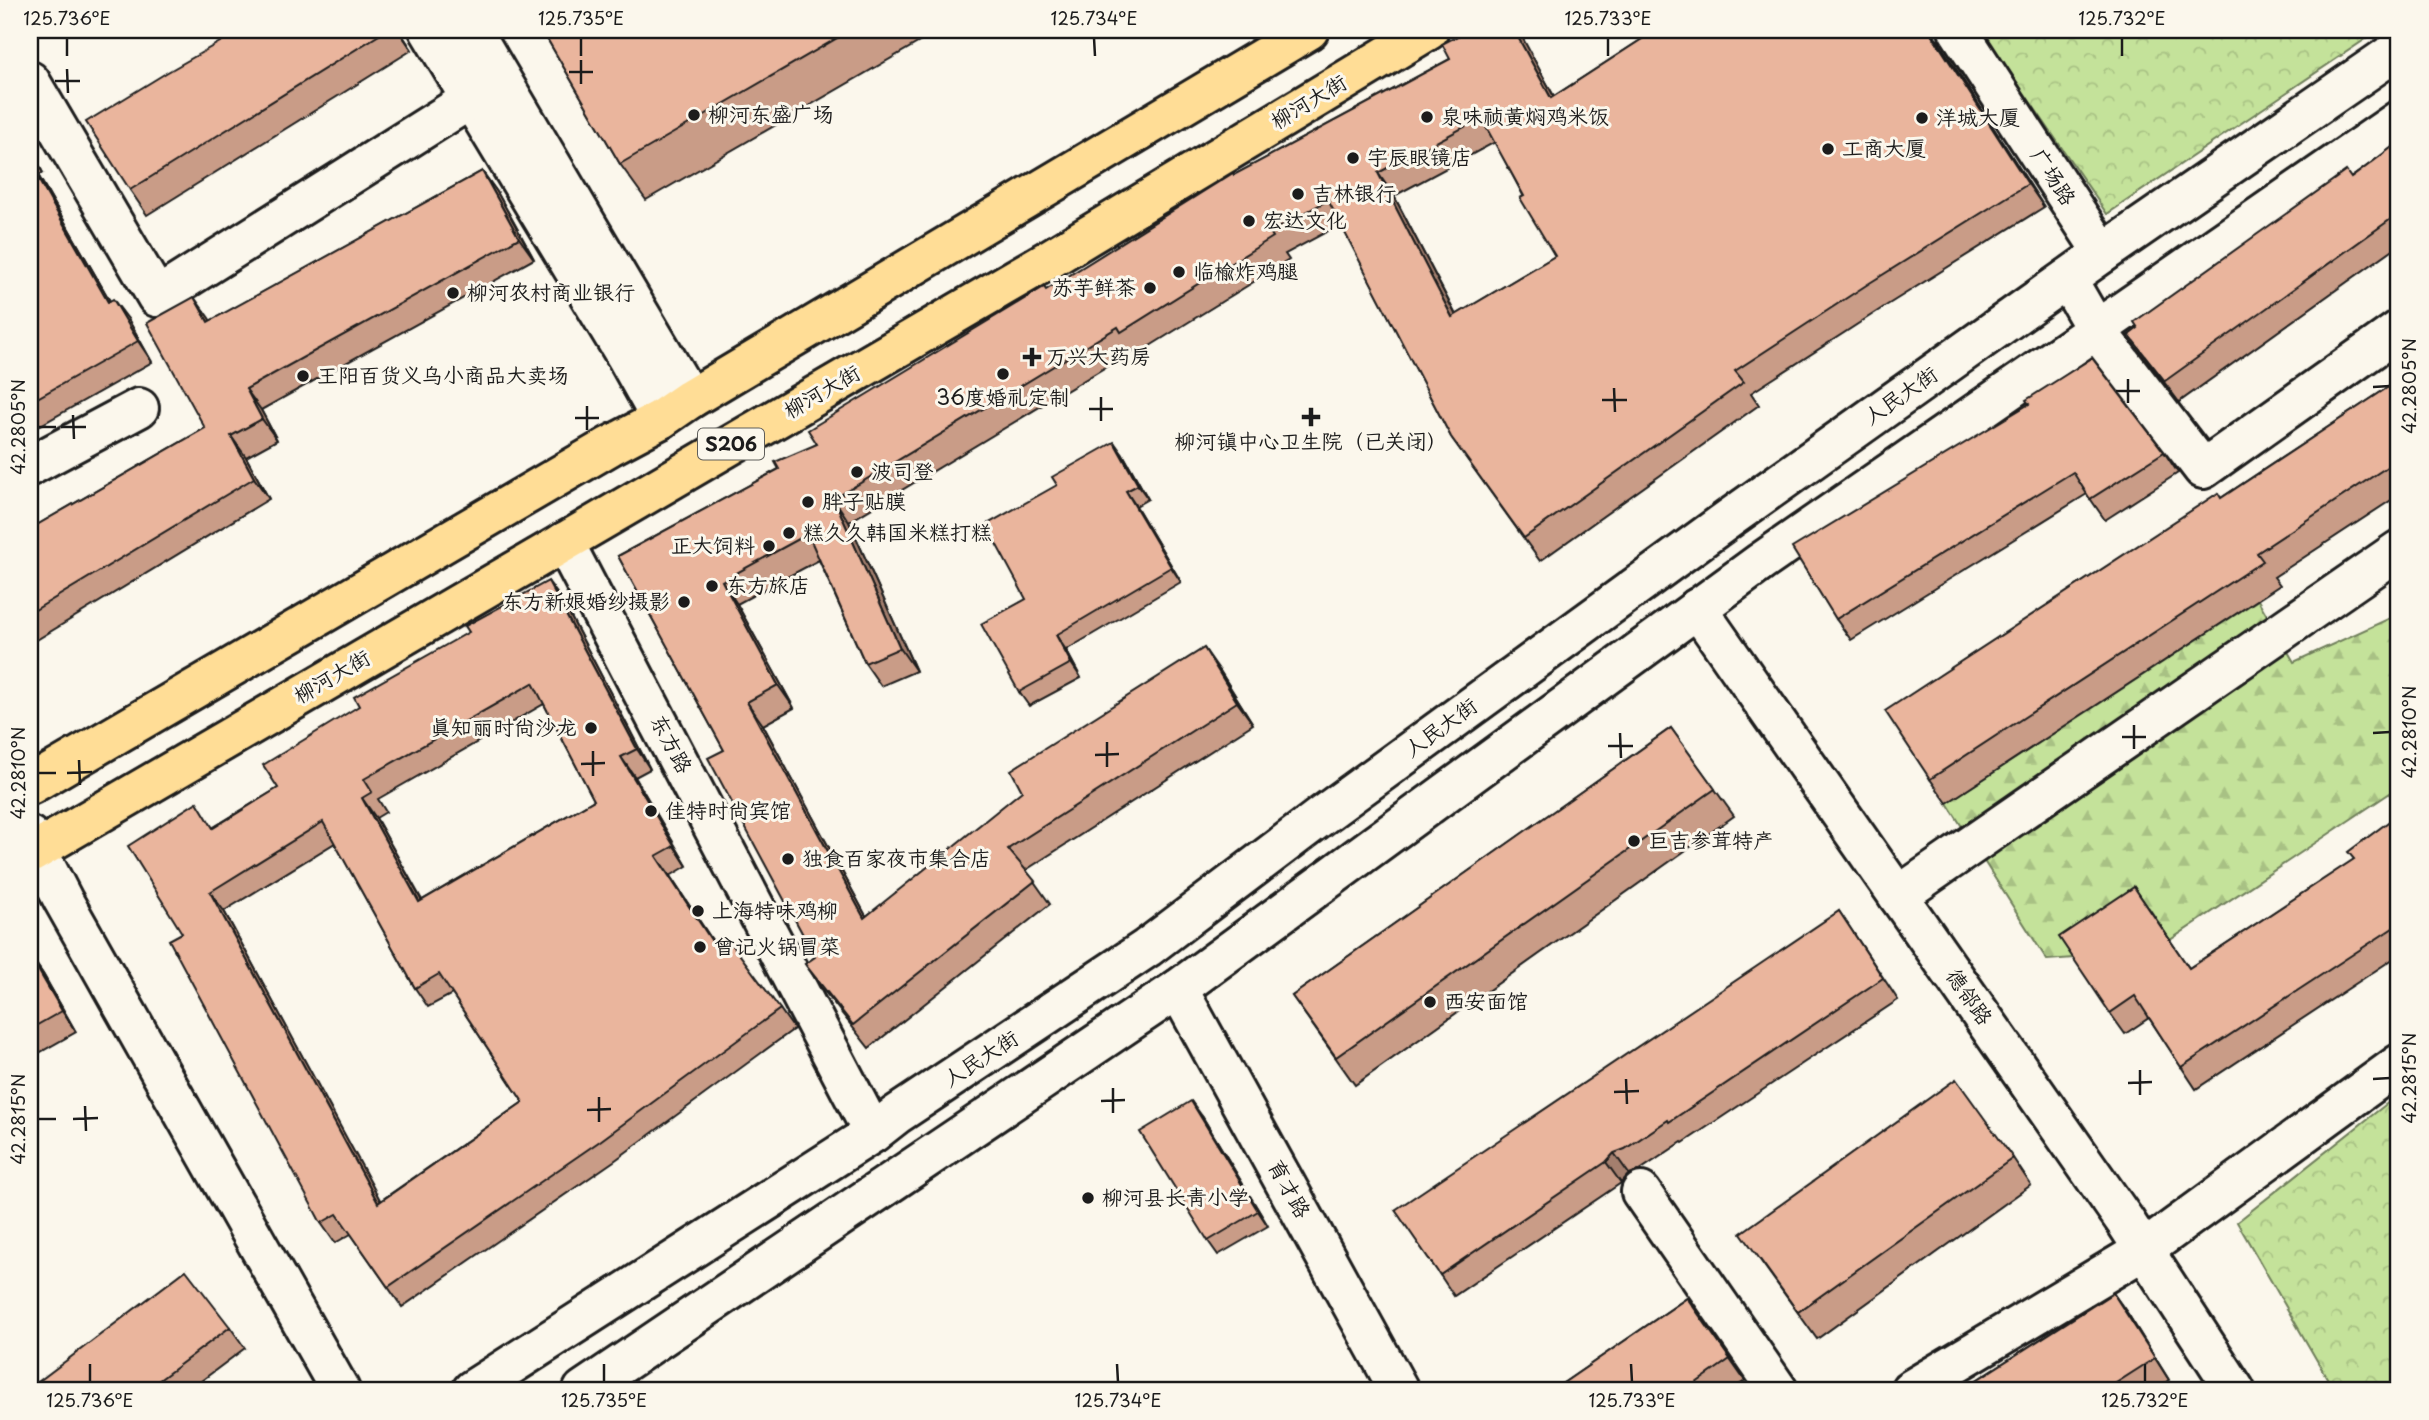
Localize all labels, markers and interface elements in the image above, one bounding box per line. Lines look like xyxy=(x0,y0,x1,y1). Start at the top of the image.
text: 125.736°E xyxy=(23,4,111,31)
text: 125.735°E xyxy=(538,4,624,31)
text: 125.734°E xyxy=(1051,4,1137,31)
text: 125.733°E xyxy=(1564,4,1652,31)
text: 125.732°E xyxy=(2078,4,2166,31)
street label: 柳河大街 xyxy=(1264,65,1352,136)
place label: 柳河东盛广场 xyxy=(708,97,834,129)
place label: 泉味祯黄焖鸡米饭 xyxy=(1441,99,1609,131)
place label: 洋城大厦 xyxy=(1936,100,2020,132)
marker: 柳河东盛广场 xyxy=(686,107,702,123)
marker: 泉味祯黄焖鸡米饭 xyxy=(1419,109,1435,125)
marker: 洋城大厦 xyxy=(1914,110,1930,126)
place label: 工商大厦 xyxy=(1842,131,1926,163)
place label: 宇辰眼镜店 xyxy=(1367,140,1472,172)
marker: 工商大厦 xyxy=(1820,141,1836,157)
street label: 广场路 xyxy=(2024,141,2085,211)
marker: 宇辰眼镜店 xyxy=(1345,150,1361,166)
place label: 吉林银行 xyxy=(1312,176,1396,208)
marker: 吉林银行 xyxy=(1290,186,1306,202)
place label: 宏达文化 xyxy=(1263,203,1347,235)
marker: 宏达文化 xyxy=(1241,213,1257,229)
place label: 临榆炸鸡腿 xyxy=(1193,254,1298,286)
marker: 临榆炸鸡腿 xyxy=(1171,264,1187,280)
place label: 苏芋鲜茶 xyxy=(1052,270,1136,302)
place label: 柳河农村商业银行 xyxy=(467,275,635,307)
marker: 苏芋鲜茶 xyxy=(1142,280,1158,296)
marker: 柳河农村商业银行 xyxy=(445,285,461,301)
text: 42.2805°N xyxy=(2395,338,2422,434)
place label: 万兴大药房 xyxy=(1046,339,1151,371)
marker: 万兴大药房 xyxy=(1024,349,1040,365)
street label: 柳河大街 xyxy=(777,355,865,425)
street label: 人民大街 xyxy=(1856,357,1943,432)
place label: 王阳百货义乌小商品大卖场 xyxy=(317,358,569,390)
marker: 36度婚礼定制 xyxy=(995,366,1011,382)
marker: 王阳百货义乌小商品大卖场 xyxy=(295,368,311,384)
text: 42.2805°N xyxy=(4,379,31,475)
place label: 36度婚礼定制 xyxy=(936,380,1070,412)
marker: 柳河镇中心卫生院（已关闭） xyxy=(1301,407,1321,427)
place label: 柳河镇中心卫生院（已关闭） xyxy=(1175,424,1448,456)
road number: S206 xyxy=(698,428,764,460)
place label: 波司登 xyxy=(871,454,934,486)
marker: 波司登 xyxy=(849,464,865,480)
place label: 胖子贴膜 xyxy=(822,484,906,516)
marker: 胖子贴膜 xyxy=(800,494,816,510)
place label: 糕久久韩国米糕打糕 xyxy=(803,515,992,547)
marker: 糕久久韩国米糕打糕 xyxy=(781,525,797,541)
place label: 正大饲料 xyxy=(671,528,755,560)
marker: 正大饲料 xyxy=(761,538,777,554)
place label: 东方旅店 xyxy=(726,568,810,600)
marker: 东方旅店 xyxy=(704,578,720,594)
place label: 东方新娘婚纱摄影 xyxy=(502,584,670,616)
marker: 东方新娘婚纱摄影 xyxy=(676,594,692,610)
street label: 柳河大街 xyxy=(287,640,375,710)
text: 42.2810°N xyxy=(2395,685,2422,779)
street label: 人民大街 xyxy=(1396,689,1483,764)
street label: 东方路 xyxy=(644,708,702,778)
place label: 真知丽时尚沙龙 xyxy=(430,710,577,742)
marker: 真知丽时尚沙龙 xyxy=(583,720,599,736)
text: 42.2810°N xyxy=(4,726,31,820)
place label: 佳特时尚宾馆 xyxy=(665,793,791,825)
marker: 佳特时尚宾馆 xyxy=(643,803,659,819)
place label: 巨吉参茸特产 xyxy=(1648,823,1774,855)
marker: 巨吉参茸特产 xyxy=(1626,833,1642,849)
place label: 独食百家夜市集合店 xyxy=(802,841,991,873)
marker: 独食百家夜市集合店 xyxy=(780,851,796,867)
place label: 上海特味鸡柳 xyxy=(712,893,838,925)
marker: 上海特味鸡柳 xyxy=(690,903,706,919)
place label: 曾记火锅冒菜 xyxy=(714,929,840,961)
marker: 曾记火锅冒菜 xyxy=(692,939,708,955)
street label: 德邻路 xyxy=(1939,961,2002,1031)
place label: 西安面馆 xyxy=(1444,984,1528,1016)
marker: 西安面馆 xyxy=(1422,994,1438,1010)
street label: 人民大街 xyxy=(936,1021,1024,1094)
text: 42.2815°N xyxy=(2395,1032,2422,1124)
text: 42.2815°N xyxy=(4,1073,31,1165)
street label: 育才路 xyxy=(1261,1153,1320,1223)
place label: 柳河县长青小学 xyxy=(1102,1180,1249,1212)
marker: 柳河县长青小学 xyxy=(1080,1190,1096,1206)
text: 125.736°E xyxy=(46,1386,134,1413)
text: 125.735°E xyxy=(561,1386,647,1413)
text: 125.734°E xyxy=(1075,1386,1161,1413)
text: 125.733°E xyxy=(1588,1386,1676,1413)
text: 125.732°E xyxy=(2101,1386,2189,1413)

